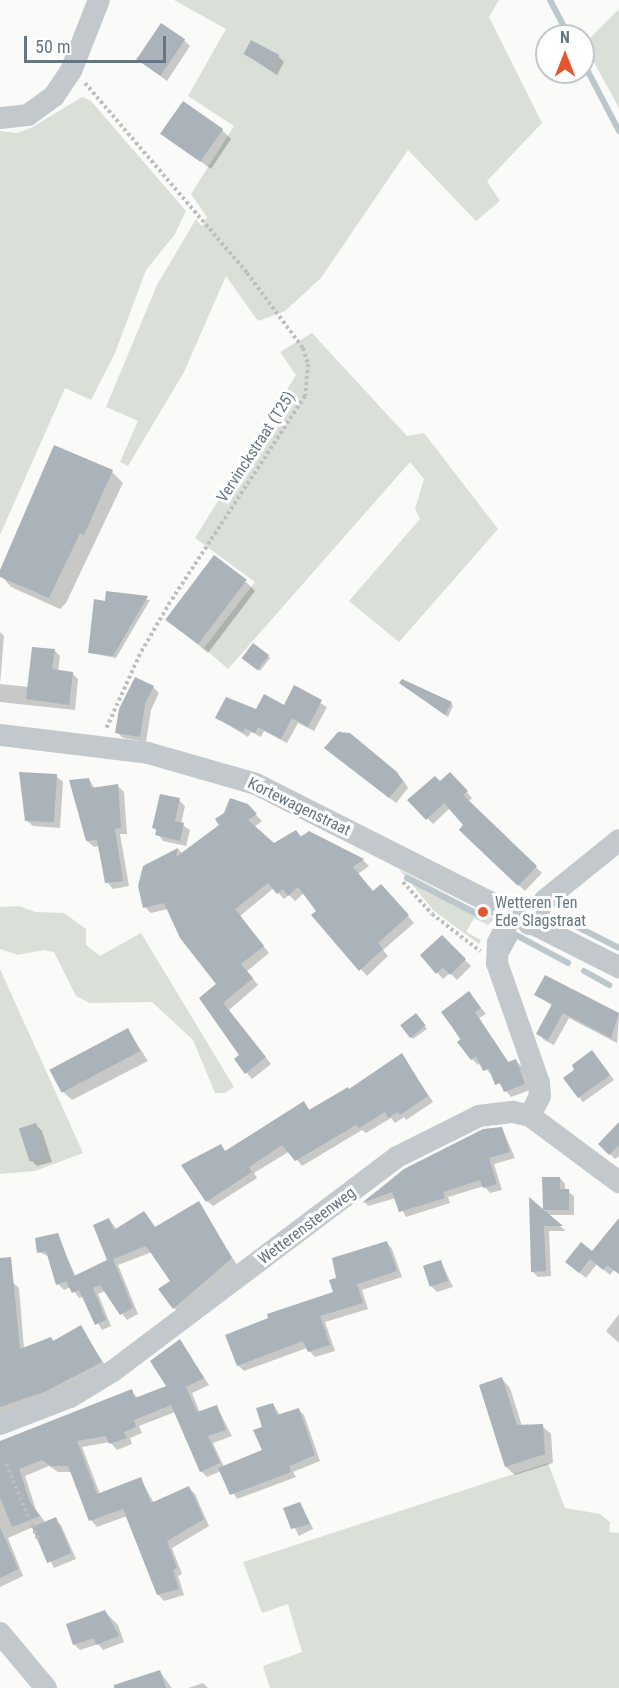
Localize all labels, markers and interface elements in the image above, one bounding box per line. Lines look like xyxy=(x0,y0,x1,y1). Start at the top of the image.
scale bar xyxy=(27,24,170,62)
north arrow xyxy=(535,24,595,84)
text: N xyxy=(560,28,570,47)
text: 50 m xyxy=(35,36,70,57)
street label: Vervinckstraat (T25) xyxy=(213,388,299,506)
street label: Kortewagenstraat xyxy=(245,774,353,840)
place label: Wetteren Ten Ede Slagstraat xyxy=(495,893,586,931)
marker: Wetteren Ten Ede Slagstraat xyxy=(476,905,490,919)
street label: Wetterensteenweg xyxy=(255,1183,359,1269)

